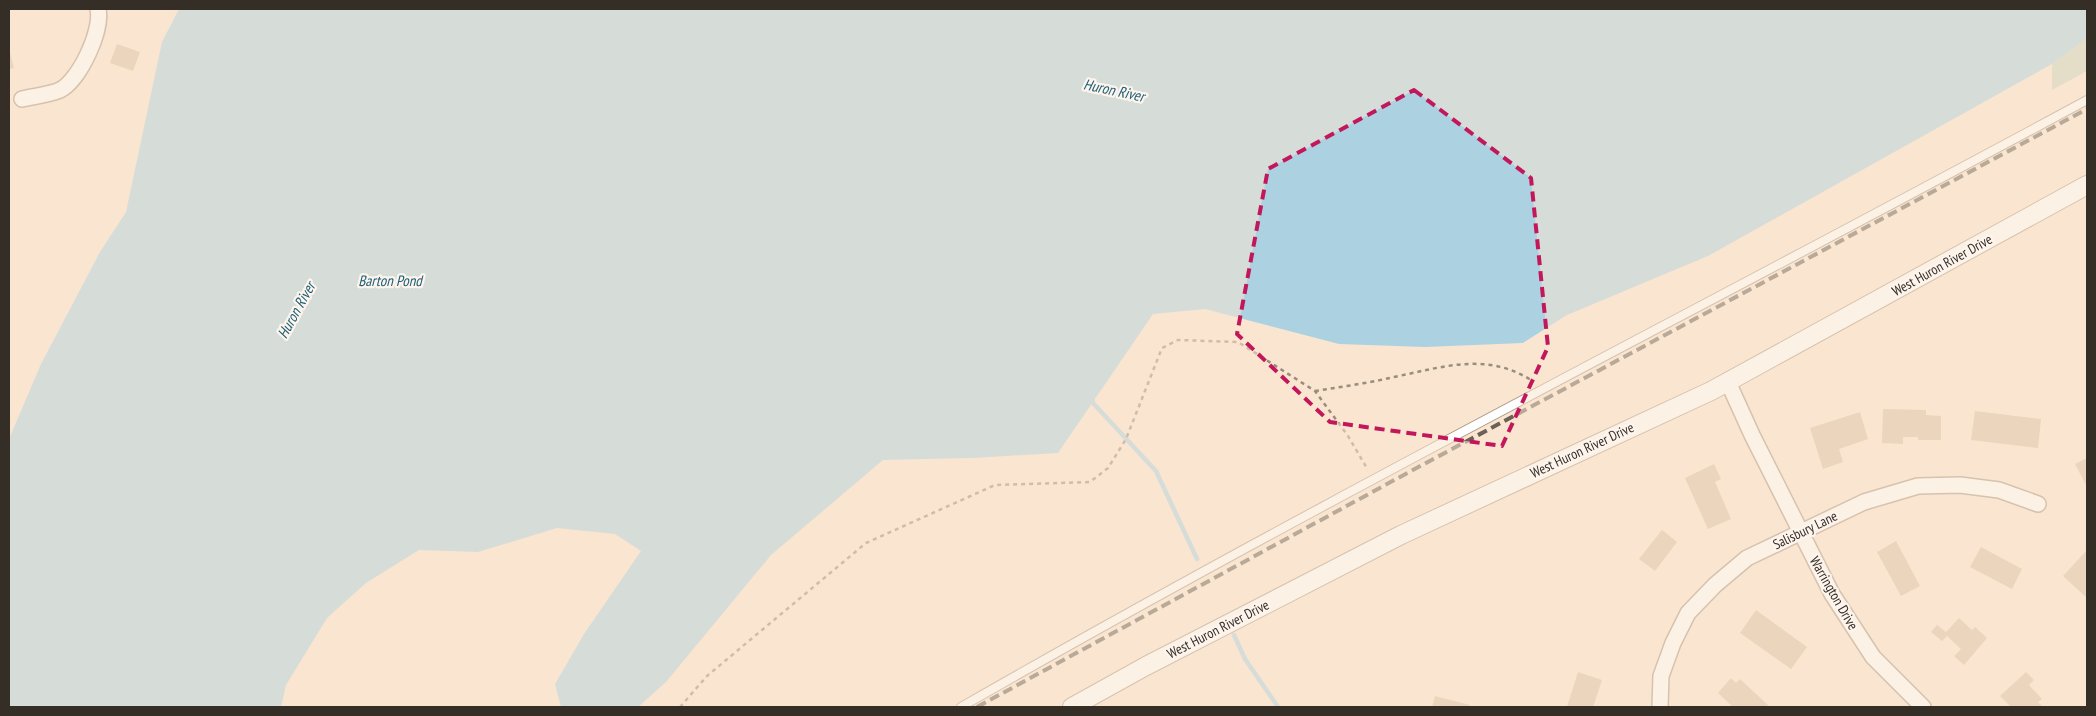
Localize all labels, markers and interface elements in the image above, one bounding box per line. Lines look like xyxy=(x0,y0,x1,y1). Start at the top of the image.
water label: Huron River xyxy=(1082,74,1148,106)
street label: West Huron River Drive xyxy=(1889,230,1996,300)
water label: Barton Pond xyxy=(358,271,424,290)
water label: Huron River xyxy=(273,277,320,342)
street label: West Huron River Drive xyxy=(1527,418,1637,482)
street label: Salisbury Lane xyxy=(1770,507,1840,553)
street label: Warrington Drive xyxy=(1806,553,1862,633)
street label: West Huron River Drive xyxy=(1164,595,1272,662)

